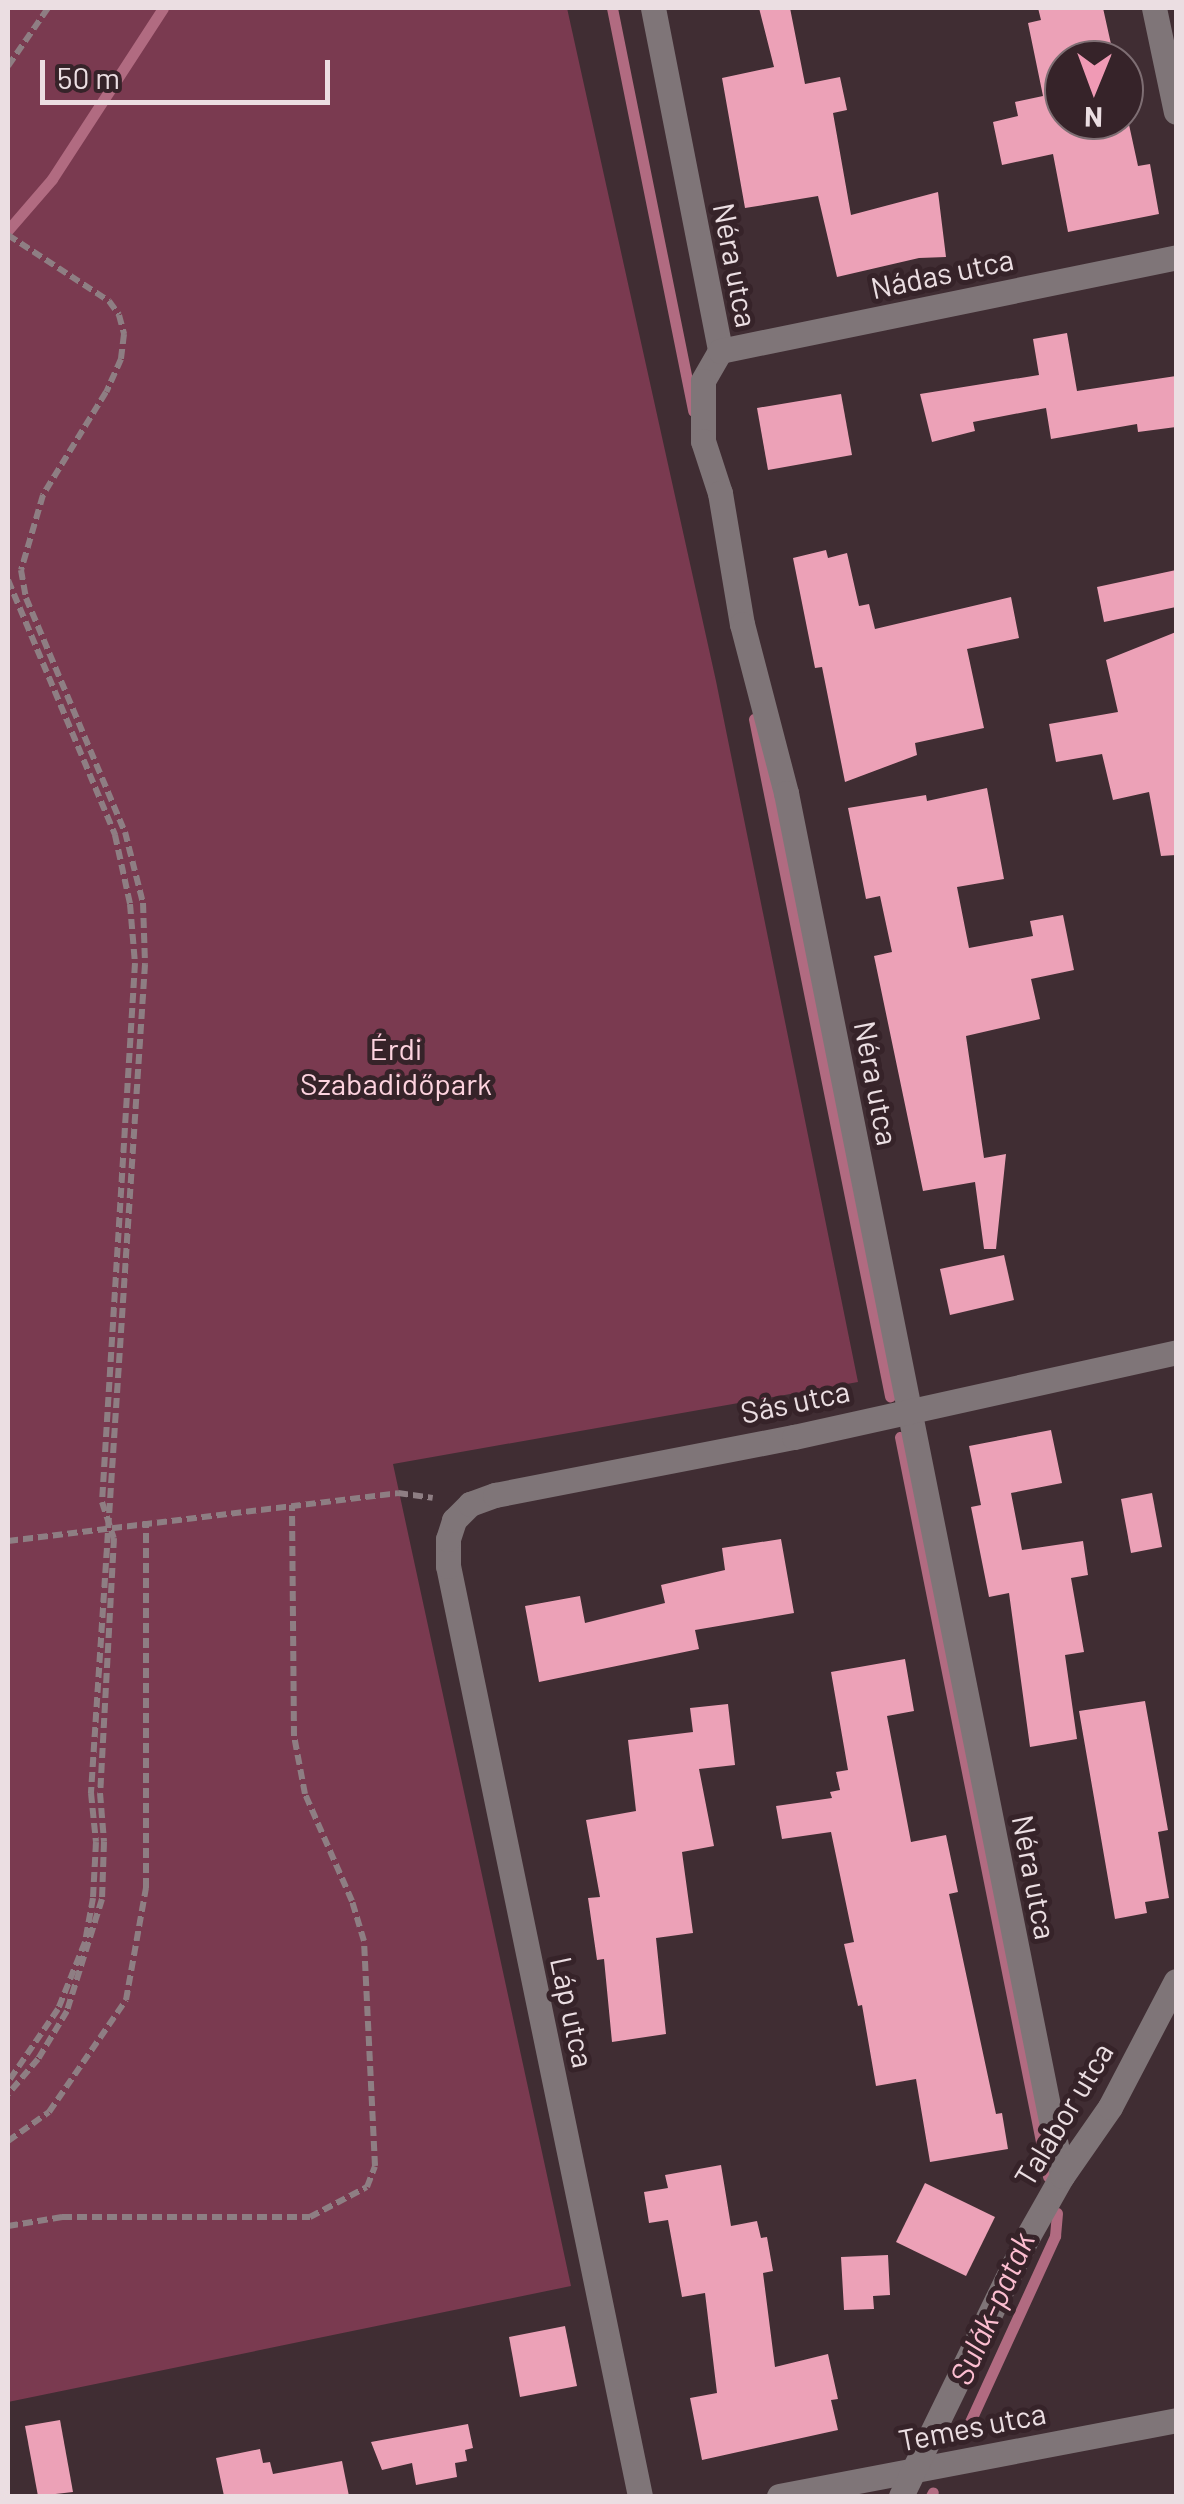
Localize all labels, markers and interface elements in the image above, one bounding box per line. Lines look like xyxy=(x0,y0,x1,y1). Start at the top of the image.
scale bar xyxy=(45,40,335,102)
north arrow xyxy=(1044,40,1144,140)
text: 50 m xyxy=(57,59,120,95)
text: N xyxy=(1084,101,1103,135)
street label: Néra utca xyxy=(706,200,766,330)
street label: Nádas utca xyxy=(867,240,1017,306)
street label: Néra utca xyxy=(847,1018,907,1148)
park label: Érdi Szabadidőpark xyxy=(300,1030,492,1100)
street label: Sás utca xyxy=(737,1372,853,1430)
street label: Néra utca xyxy=(1005,1812,1065,1942)
street label: Láp utca xyxy=(544,1953,602,2071)
street label: Talabor utca xyxy=(1006,2036,1120,2192)
water label: Sulák-patak xyxy=(940,2226,1042,2390)
street label: Temes utca xyxy=(895,2394,1049,2458)

